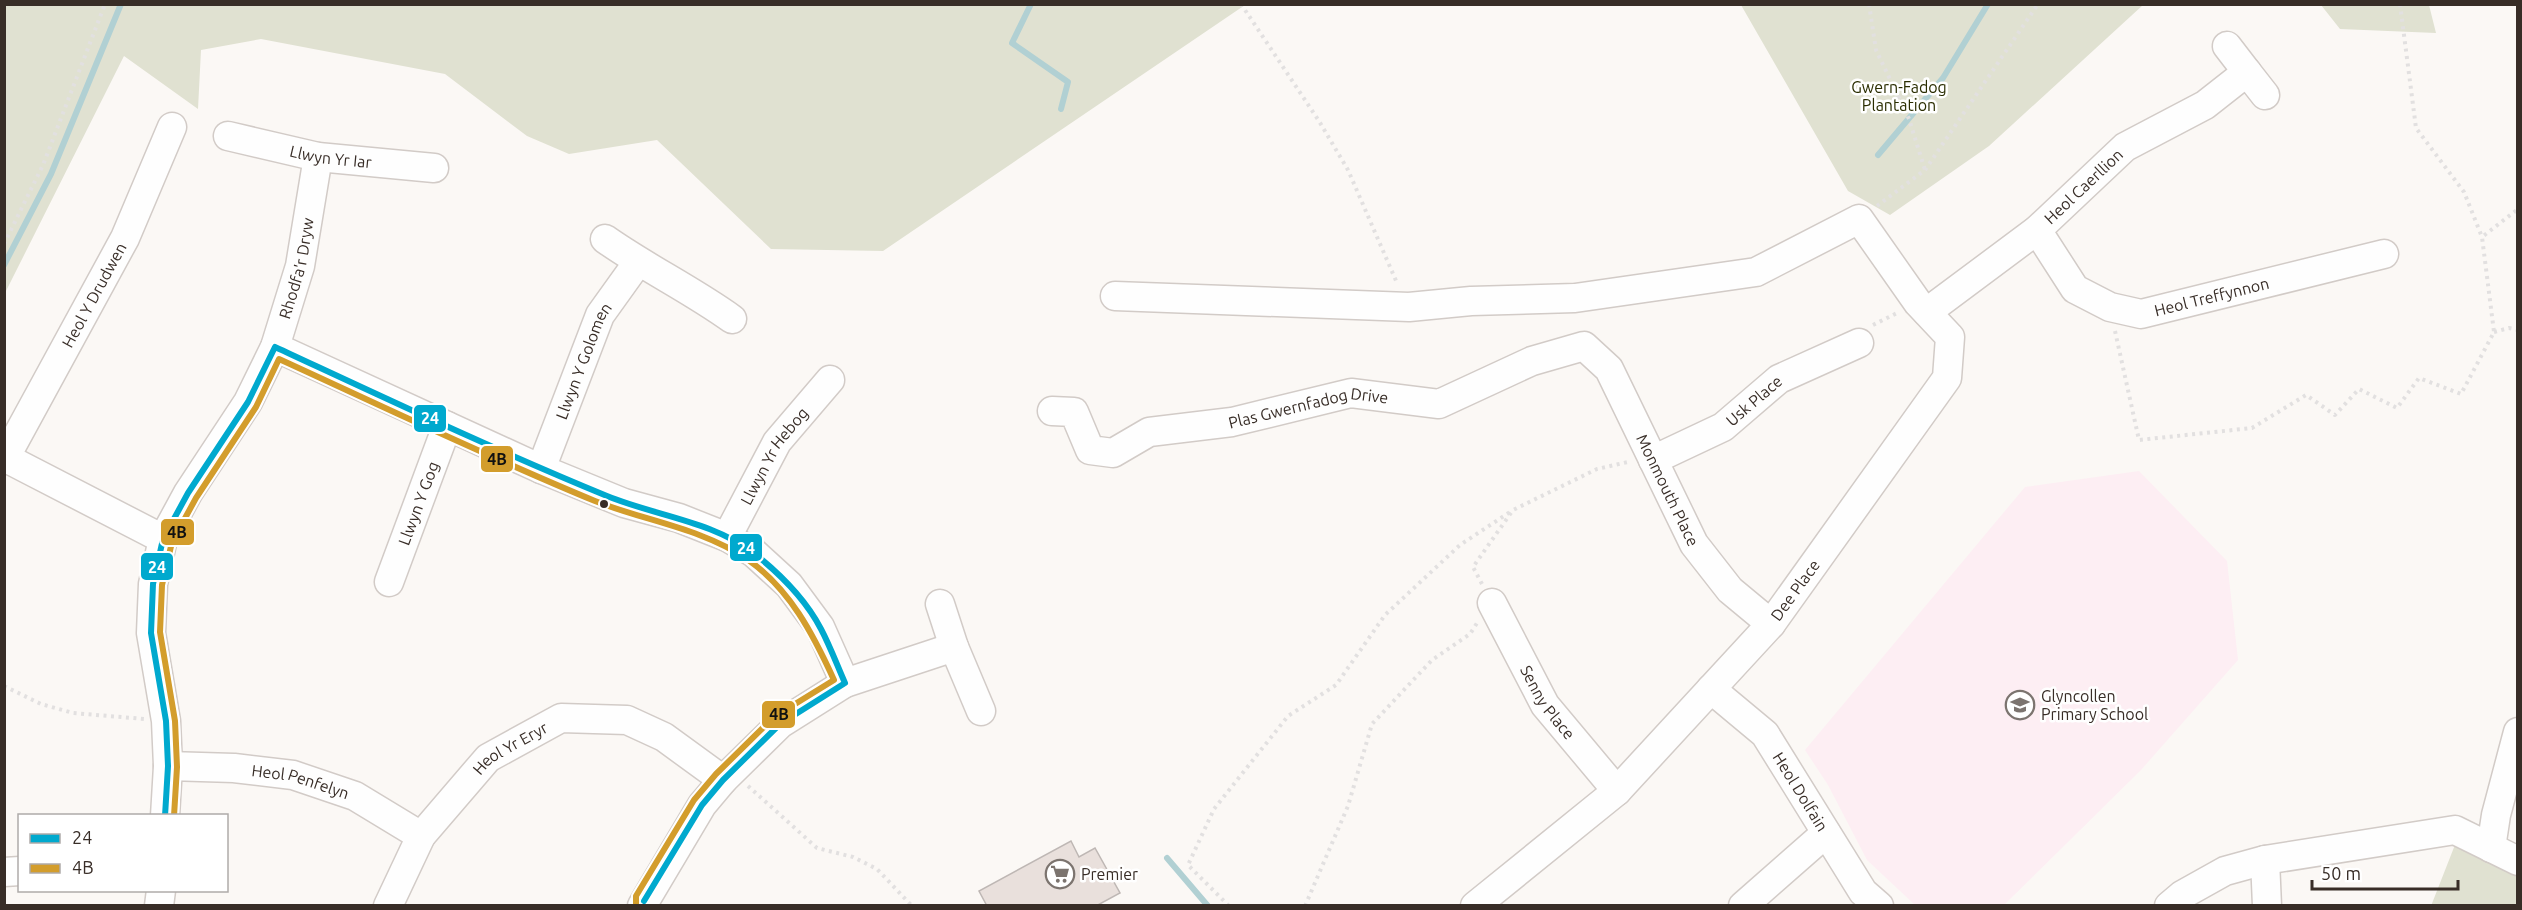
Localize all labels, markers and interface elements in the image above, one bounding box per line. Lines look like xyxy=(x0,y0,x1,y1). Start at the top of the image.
park label: Gwern-Fadog Plantation xyxy=(1851,78,1947,114)
street label: Llwyn Yr Iar xyxy=(288,142,372,171)
street label: Heol Caerllion xyxy=(2040,145,2126,227)
street label: Rhodfa'r Dryw xyxy=(275,216,317,321)
street label: Heol Y Drudwen xyxy=(58,239,130,350)
street label: Heol Treffynnon xyxy=(2152,274,2271,319)
street label: Llwyn Y Golomen xyxy=(552,299,615,422)
street label: Usk Place xyxy=(1722,372,1785,430)
street label: Plas Gwernfadog Drive xyxy=(1226,384,1389,432)
line badge: 24 xyxy=(413,404,447,433)
street label: Llwyn Yr Hebog xyxy=(737,404,812,508)
text: 24 xyxy=(421,409,439,427)
street label: Monmouth Place xyxy=(1633,431,1703,549)
line badge: 4B xyxy=(480,445,514,473)
text: 4B xyxy=(487,450,507,468)
street label: Llwyn Y Gog xyxy=(395,459,442,548)
unlabelled marker xyxy=(598,498,610,510)
line badge: 4B xyxy=(160,518,195,546)
text: 4B xyxy=(167,523,187,541)
line badge: 24 xyxy=(729,533,763,562)
text: 24 xyxy=(737,539,755,557)
line badge: 24 xyxy=(140,552,174,581)
street label: Dee Place xyxy=(1767,556,1823,624)
text: 24 xyxy=(148,558,166,576)
street label: Senny Place xyxy=(1517,662,1579,743)
place label: Glyncollen Primary School xyxy=(2041,687,2148,723)
school or university icon: Glyncollen Primary School xyxy=(2004,689,2036,721)
line badge: 4B xyxy=(761,700,796,729)
text: 4B xyxy=(769,705,789,723)
street label: Heol Yr Eryr xyxy=(469,718,550,778)
street label: Heol Dolfain xyxy=(1769,749,1832,834)
street label: Heol Penfelyn xyxy=(251,761,352,802)
legend xyxy=(18,814,228,892)
text: 24 xyxy=(72,827,92,847)
scale bar xyxy=(2312,853,2458,891)
text: 4B xyxy=(72,857,94,877)
supermarket icon: Premier xyxy=(1044,858,1076,890)
text: 50 m xyxy=(2321,863,2361,883)
place label: Premier xyxy=(1081,865,1138,883)

